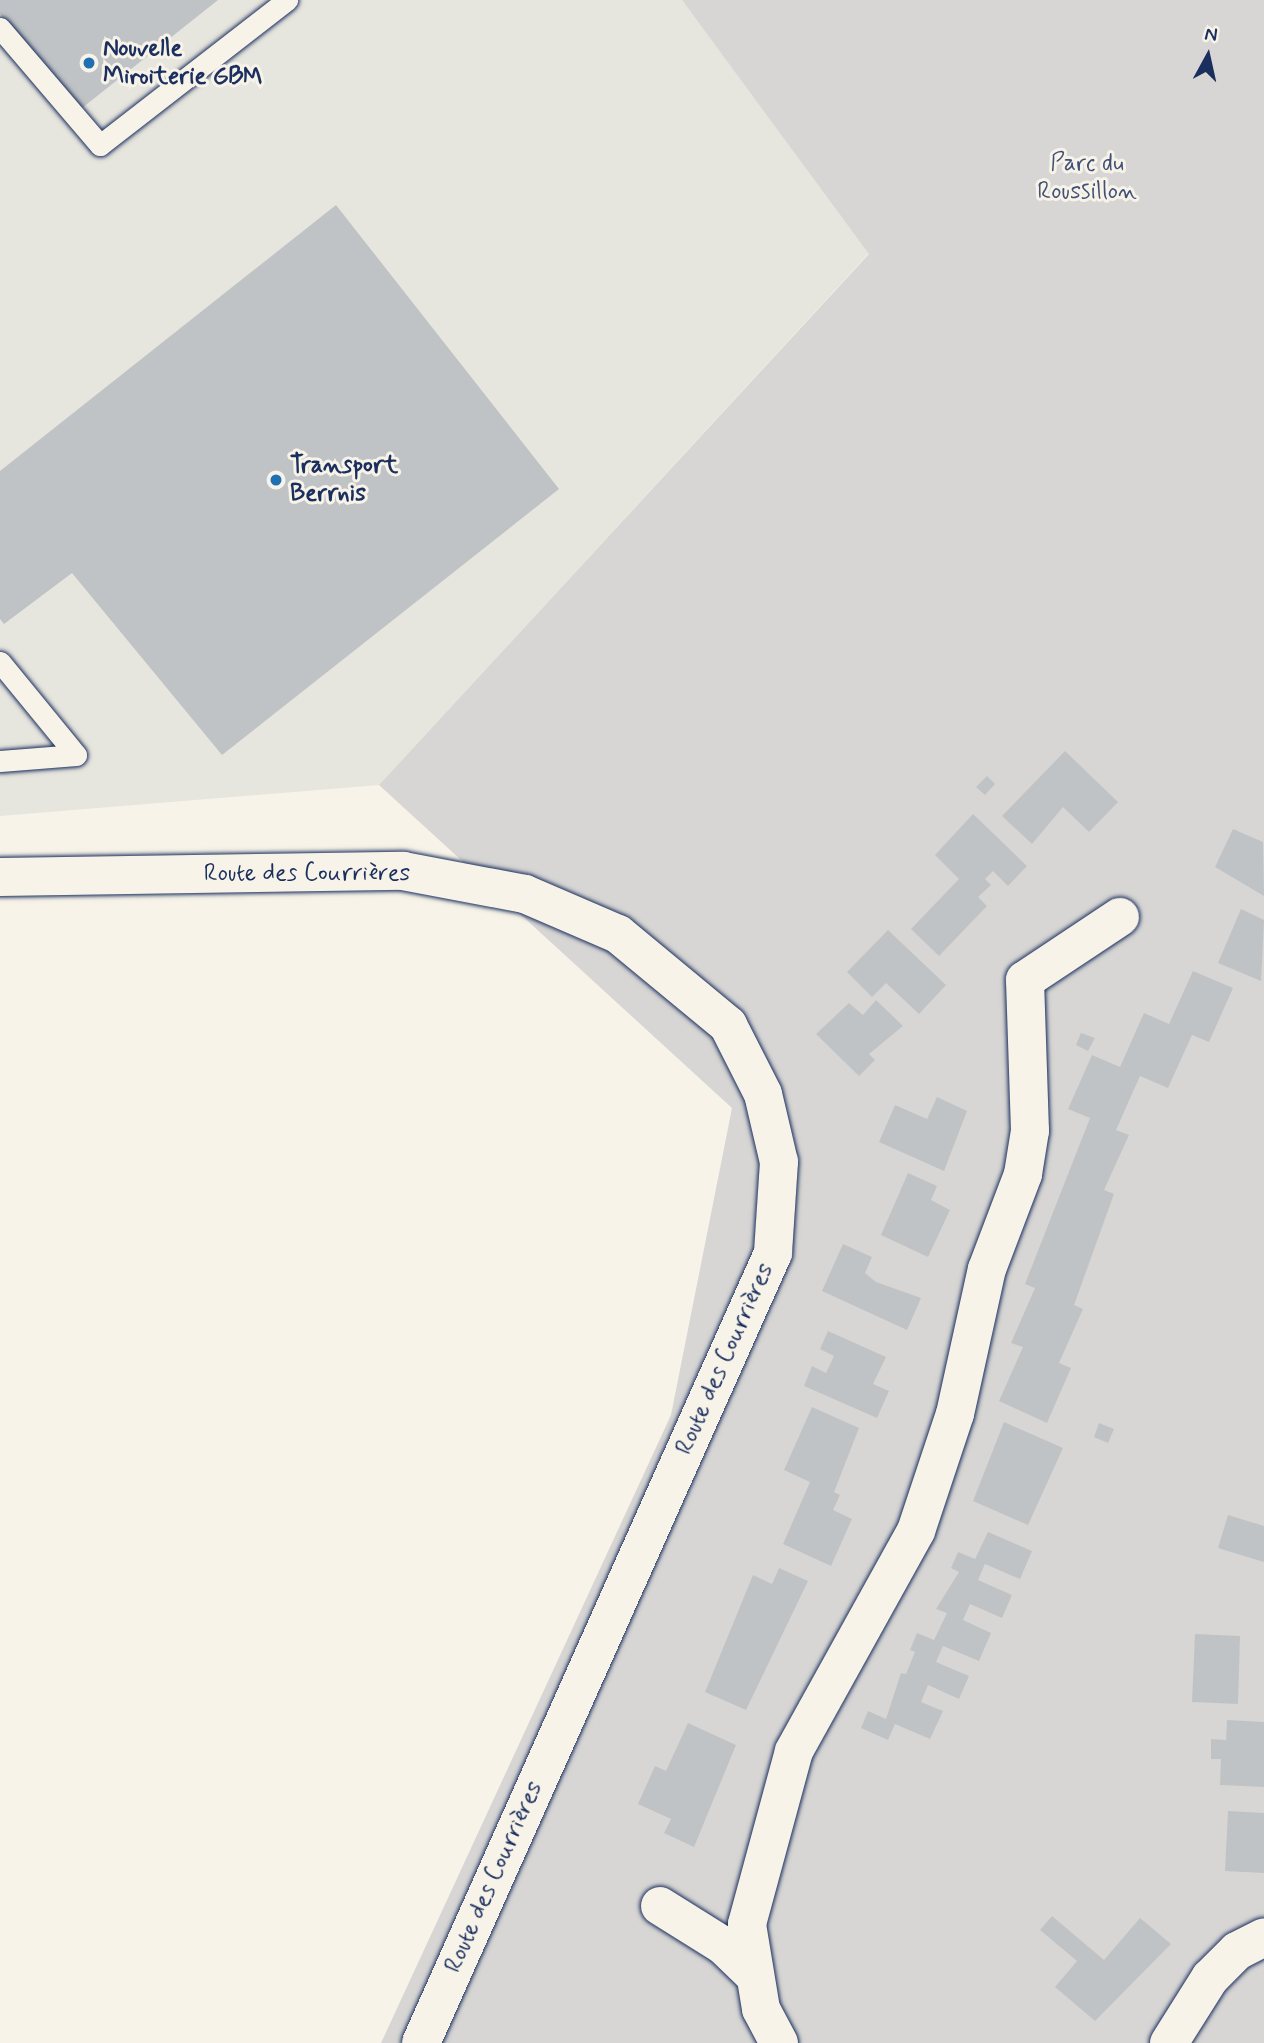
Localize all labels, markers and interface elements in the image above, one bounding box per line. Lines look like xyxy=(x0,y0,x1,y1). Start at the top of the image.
north arrow xyxy=(1173,21,1243,91)
text: N xyxy=(1203,21,1219,48)
place label: Nouvelle Miroiterie GBM xyxy=(103,35,263,91)
marker: Nouvelle Miroiterie GBM xyxy=(81,55,97,71)
park label: Parc du Roussillon xyxy=(1037,150,1137,206)
place label: Transport Berrnis xyxy=(290,452,398,508)
marker: Transport Berrnis xyxy=(268,472,284,488)
street label: Route des Courrières xyxy=(205,860,409,888)
street label: Route des Courrières xyxy=(670,1260,780,1458)
street label: Route des Courrières xyxy=(439,1778,549,1976)

